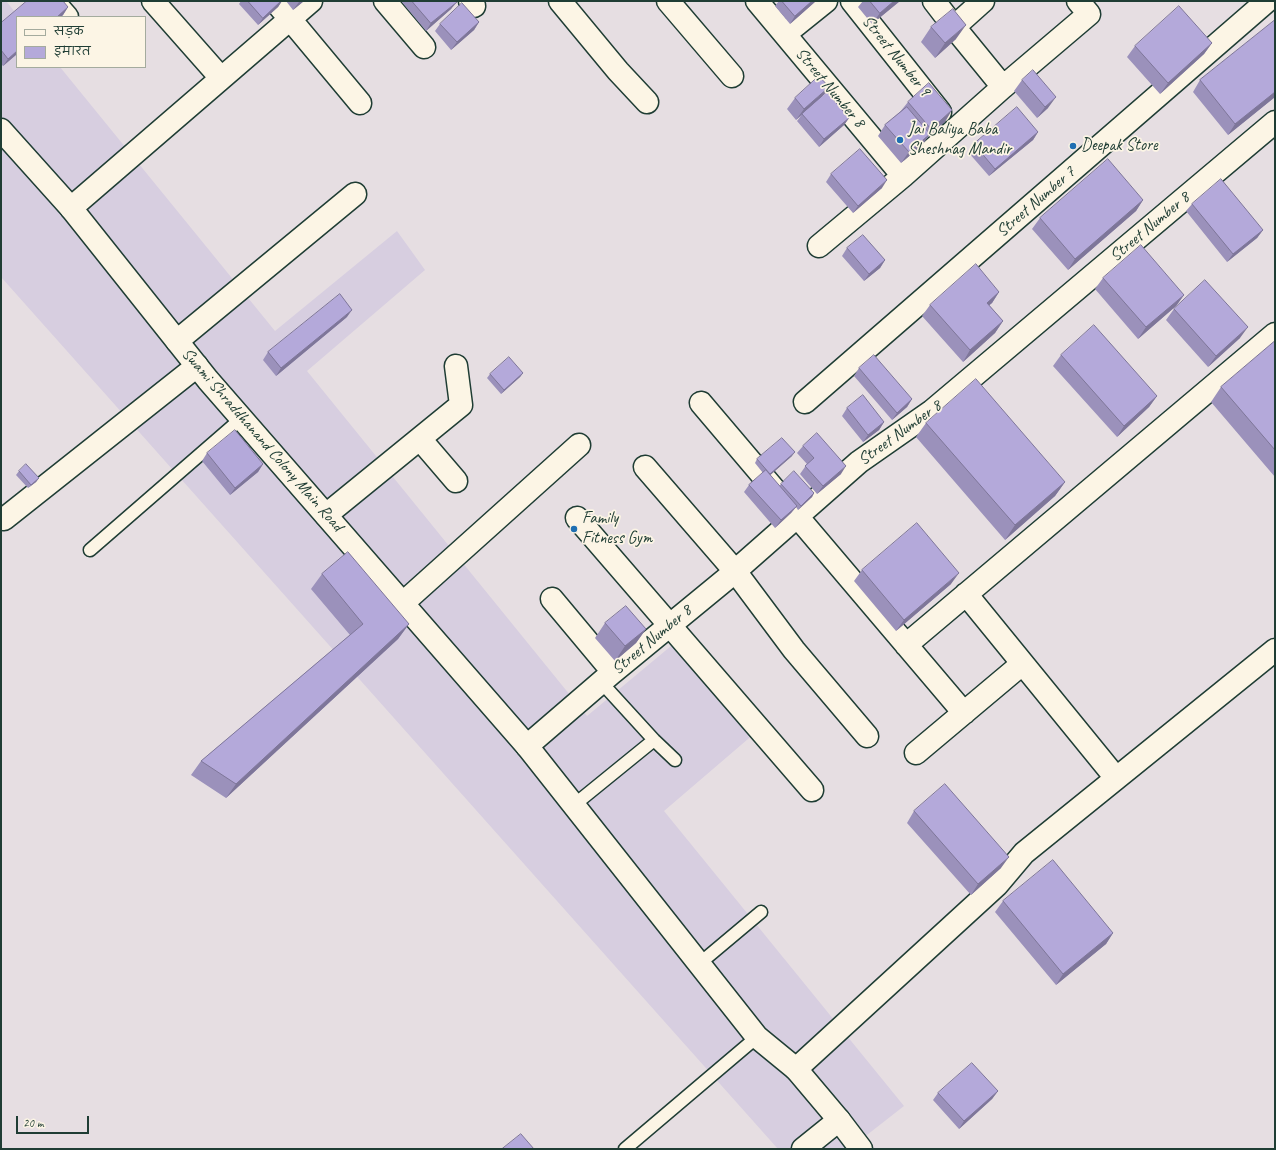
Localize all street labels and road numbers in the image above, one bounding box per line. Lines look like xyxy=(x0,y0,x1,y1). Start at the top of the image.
street label: Street Number 9 xyxy=(857,12,935,100)
street label: Street Number 8 xyxy=(791,44,869,132)
street label: Street Number 7 xyxy=(992,162,1080,242)
street label: Street Number 8 xyxy=(1106,188,1194,266)
street label: Swami Shraddhanand Colony Main Road xyxy=(177,344,347,536)
street label: Street Number 8 xyxy=(854,396,946,470)
street label: Street Number 8 xyxy=(608,601,696,679)

